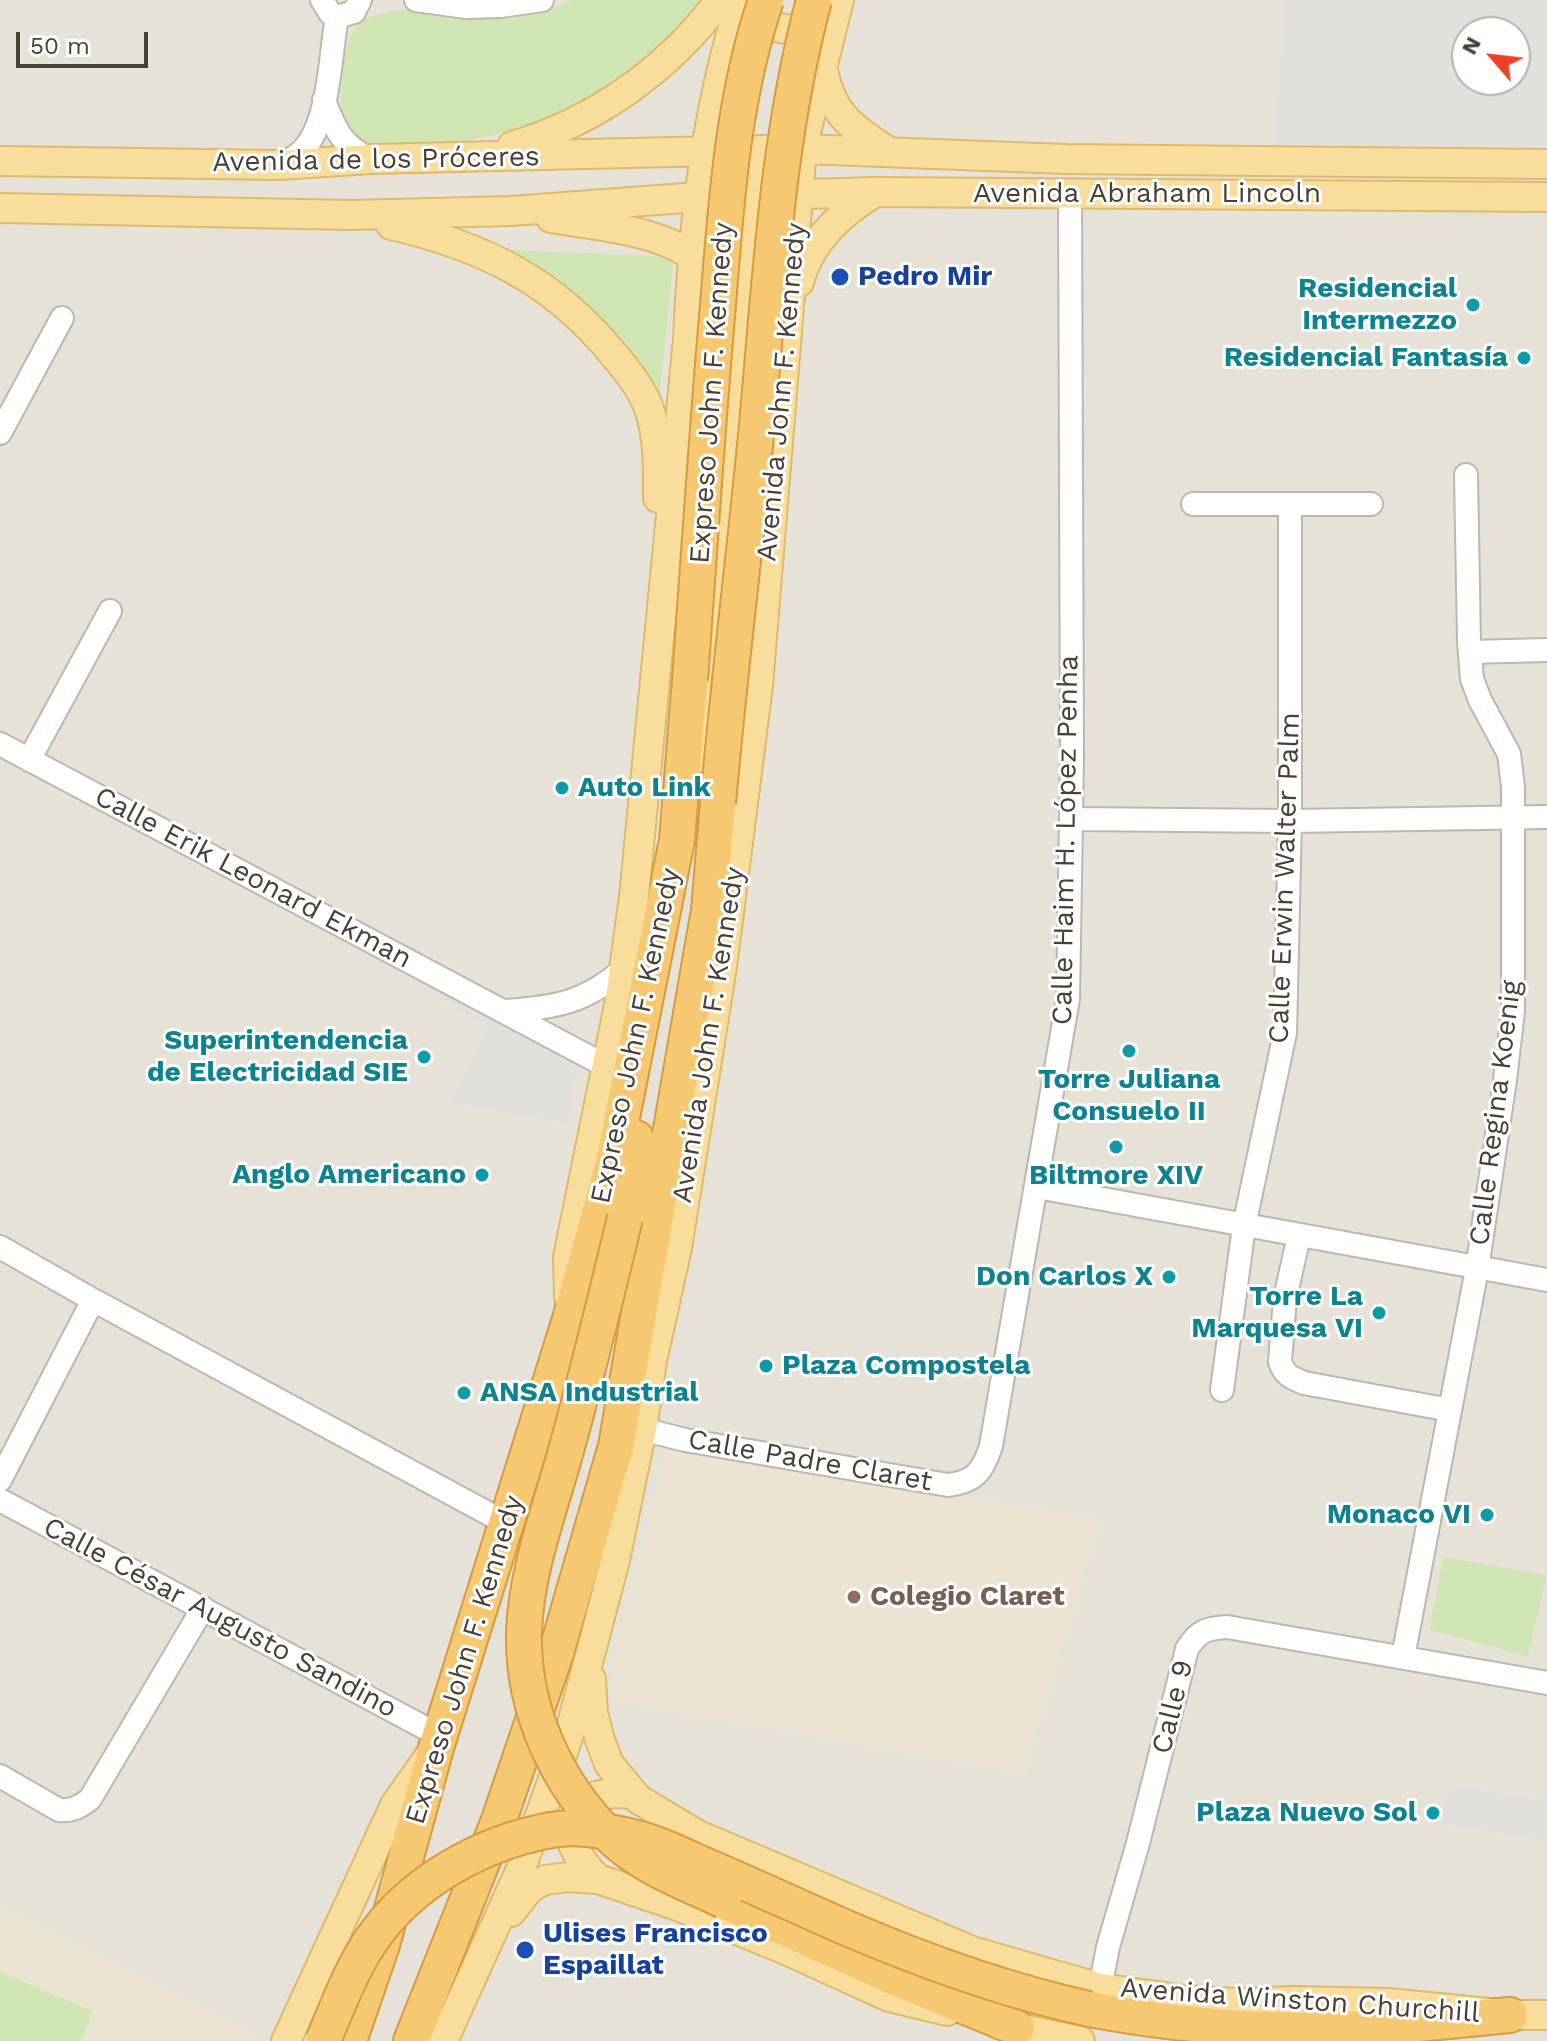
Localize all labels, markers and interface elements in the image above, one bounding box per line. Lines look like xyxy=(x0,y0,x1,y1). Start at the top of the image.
scale bar xyxy=(20,16,152,66)
north arrow xyxy=(1451,16,1531,96)
text: 50 m xyxy=(30,32,90,60)
text: N xyxy=(1456,32,1486,59)
street label: Avenida de los Próceres xyxy=(212,140,540,180)
street label: Avenida Abraham Lincoln xyxy=(973,177,1321,211)
street label: Expreso John F. Kennedy xyxy=(683,221,741,565)
street label: Avenida John F. Kennedy xyxy=(750,221,814,563)
place label: Pedro Mir xyxy=(858,260,992,294)
marker: Pedro Mir xyxy=(829,266,851,288)
place label: Residencial Intermezzo xyxy=(1298,272,1457,338)
marker: Residencial Intermezzo xyxy=(1464,296,1482,314)
place label: Residencial Fantasía xyxy=(1224,341,1508,375)
marker: Residencial Fantasía xyxy=(1515,349,1533,367)
street label: Calle Haim H. López Penha xyxy=(1046,655,1086,1025)
street label: Calle Erwin Walter Palm xyxy=(1262,712,1308,1044)
place label: Auto Link xyxy=(578,771,711,805)
marker: Auto Link xyxy=(553,779,571,797)
street label: Calle Erik Leonard Ekman xyxy=(89,780,417,976)
street label: Expreso John F. Kennedy xyxy=(584,865,688,1207)
street label: Avenida John F. Kennedy xyxy=(666,865,752,1205)
street label: Calle Regina Koenig xyxy=(1463,978,1529,1248)
place label: Superintendencia de Electricidad SIE xyxy=(147,1024,408,1090)
marker: Torre Juliana Consuelo II xyxy=(1120,1042,1138,1060)
marker: Superintendencia de Electricidad SIE xyxy=(415,1048,433,1066)
place label: Torre Juliana Consuelo II xyxy=(1038,1063,1220,1129)
marker: Biltmore XIV xyxy=(1107,1138,1125,1156)
place label: Anglo Americano xyxy=(232,1158,466,1192)
place label: Biltmore XIV xyxy=(1029,1159,1203,1193)
marker: Anglo Americano xyxy=(473,1166,491,1184)
place label: Don Carlos X xyxy=(976,1260,1153,1294)
marker: Don Carlos X xyxy=(1160,1268,1178,1286)
place label: Torre La Marquesa VI xyxy=(1191,1280,1363,1346)
marker: Torre La Marquesa VI xyxy=(1370,1304,1388,1322)
place label: Plaza Compostela xyxy=(782,1349,1030,1383)
marker: Plaza Compostela xyxy=(757,1357,775,1375)
place label: ANSA Industrial xyxy=(480,1376,698,1410)
marker: ANSA Industrial xyxy=(455,1384,473,1402)
street label: Calle Padre Claret xyxy=(685,1423,935,1499)
street label: Expreso John F. Kennedy xyxy=(399,1491,531,1829)
place label: Monaco VI xyxy=(1327,1498,1471,1532)
marker: Monaco VI xyxy=(1478,1506,1496,1524)
street label: Calle César Augusto Sandino xyxy=(38,1510,402,1726)
place label: Colegio Claret xyxy=(870,1580,1065,1614)
marker: Colegio Claret xyxy=(845,1588,863,1606)
street label: Calle 9 xyxy=(1145,1657,1201,1757)
place label: Plaza Nuevo Sol xyxy=(1196,1796,1417,1830)
marker: Plaza Nuevo Sol xyxy=(1424,1804,1442,1822)
place label: Ulises Francisco Espaillat xyxy=(543,1917,768,1983)
marker: Ulises Francisco Espaillat xyxy=(514,1939,536,1961)
street label: Avenida Winston Churchill xyxy=(1119,1972,1481,2030)

